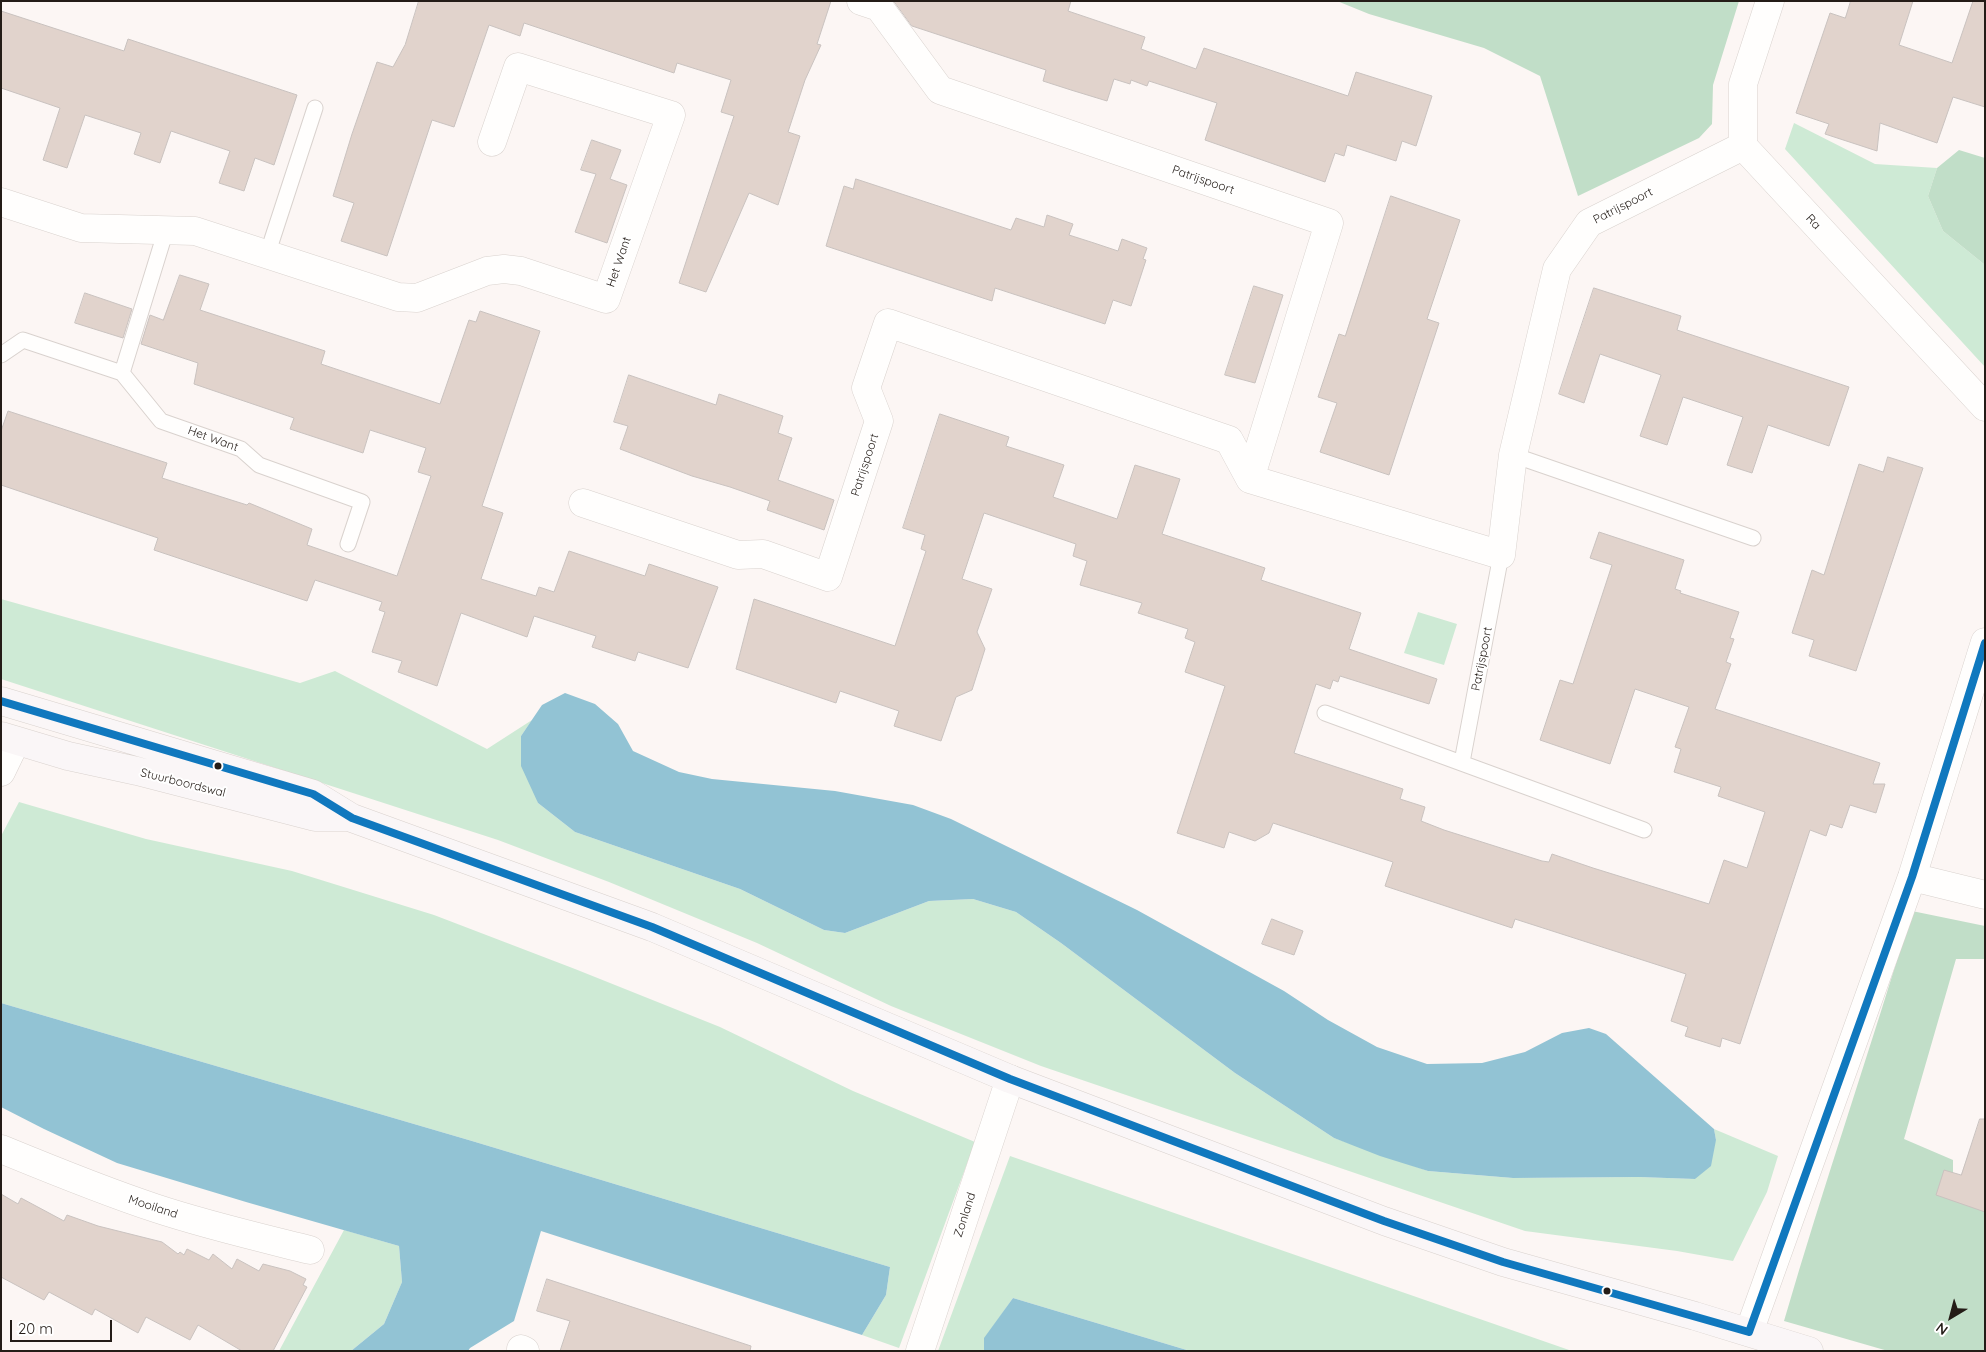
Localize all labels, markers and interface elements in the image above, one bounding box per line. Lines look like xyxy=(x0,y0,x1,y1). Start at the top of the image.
street label: Patrijspoort xyxy=(1170,163,1236,197)
street label: Patrijspoort xyxy=(1591,185,1655,227)
street label: Ra xyxy=(1802,211,1824,233)
street label: Het Want xyxy=(604,235,634,289)
street label: Het Want xyxy=(186,423,240,455)
street label: Patrijspoort xyxy=(848,432,882,498)
street label: Patrijspoort xyxy=(1469,626,1495,692)
unlabelled marker xyxy=(213,761,223,771)
street label: Stuurboordswal xyxy=(139,765,227,801)
street label: Zonland xyxy=(951,1191,979,1239)
street label: Mooiland xyxy=(126,1192,180,1222)
unlabelled marker xyxy=(1602,1286,1612,1296)
north arrow xyxy=(1926,1292,1976,1342)
scale bar xyxy=(12,1310,115,1342)
text: 20 m xyxy=(18,1319,53,1338)
text: N xyxy=(1932,1319,1952,1339)

